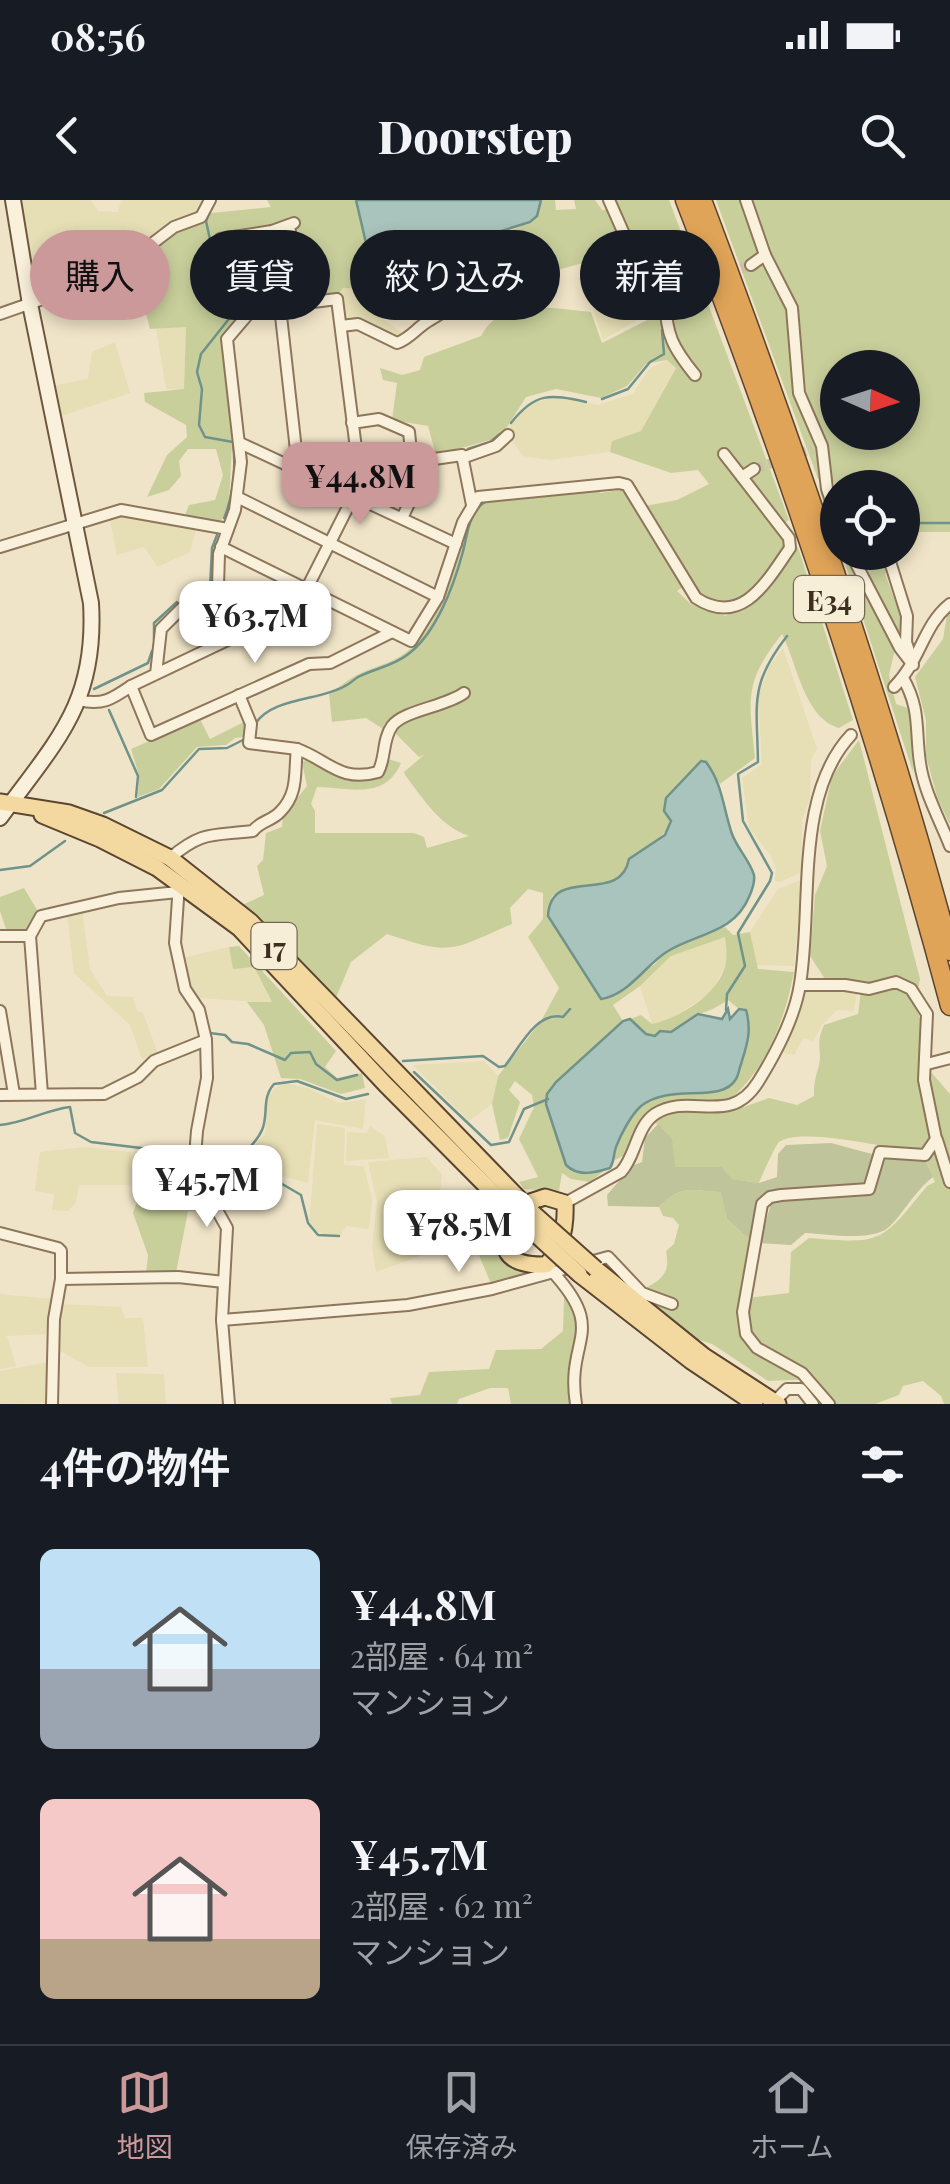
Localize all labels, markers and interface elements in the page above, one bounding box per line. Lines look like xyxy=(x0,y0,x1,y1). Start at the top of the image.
text: 08:56 xyxy=(50,10,146,61)
text: Doorstep xyxy=(378,105,572,165)
icon: back xyxy=(40,108,95,163)
icon: search xyxy=(855,108,910,163)
chip: 購入 xyxy=(30,230,170,320)
chip: 賃貸 xyxy=(190,230,330,320)
chip: 絞り込み xyxy=(350,230,560,320)
chip: 新着 xyxy=(580,230,720,320)
north arrow xyxy=(820,350,920,450)
map controls xyxy=(820,350,920,570)
pin: ¥44.8M xyxy=(279,442,441,527)
text: ¥44.8M xyxy=(304,453,416,496)
button: locate xyxy=(820,470,920,570)
road number: E34 xyxy=(794,576,864,622)
pin: ¥63.7M xyxy=(174,581,336,666)
text: ¥63.7M xyxy=(201,592,309,635)
road number: 17 xyxy=(252,923,296,969)
pin: ¥45.7M xyxy=(126,1145,288,1230)
text: ¥45.7M xyxy=(154,1156,260,1199)
pin: ¥78.5M xyxy=(378,1190,540,1275)
text: ¥78.5M xyxy=(406,1201,512,1244)
icon: filters xyxy=(855,1437,910,1492)
text: 4件の物件 xyxy=(40,1438,230,1494)
text: ¥44.8M xyxy=(350,1575,497,1631)
icon: home xyxy=(120,1589,240,1709)
text: 2部屋 · 64 m² xyxy=(350,1633,533,1676)
text: マンション xyxy=(350,1679,510,1722)
text: ¥45.7M xyxy=(350,1825,488,1881)
icon: home xyxy=(120,1839,240,1959)
text: 2部屋 · 62 m² xyxy=(350,1883,533,1926)
text: マンション xyxy=(350,1929,510,1972)
tab: 地図 xyxy=(116,2065,172,2165)
tab: 保存済み xyxy=(405,2065,517,2165)
tab: ホーム xyxy=(750,2065,834,2165)

